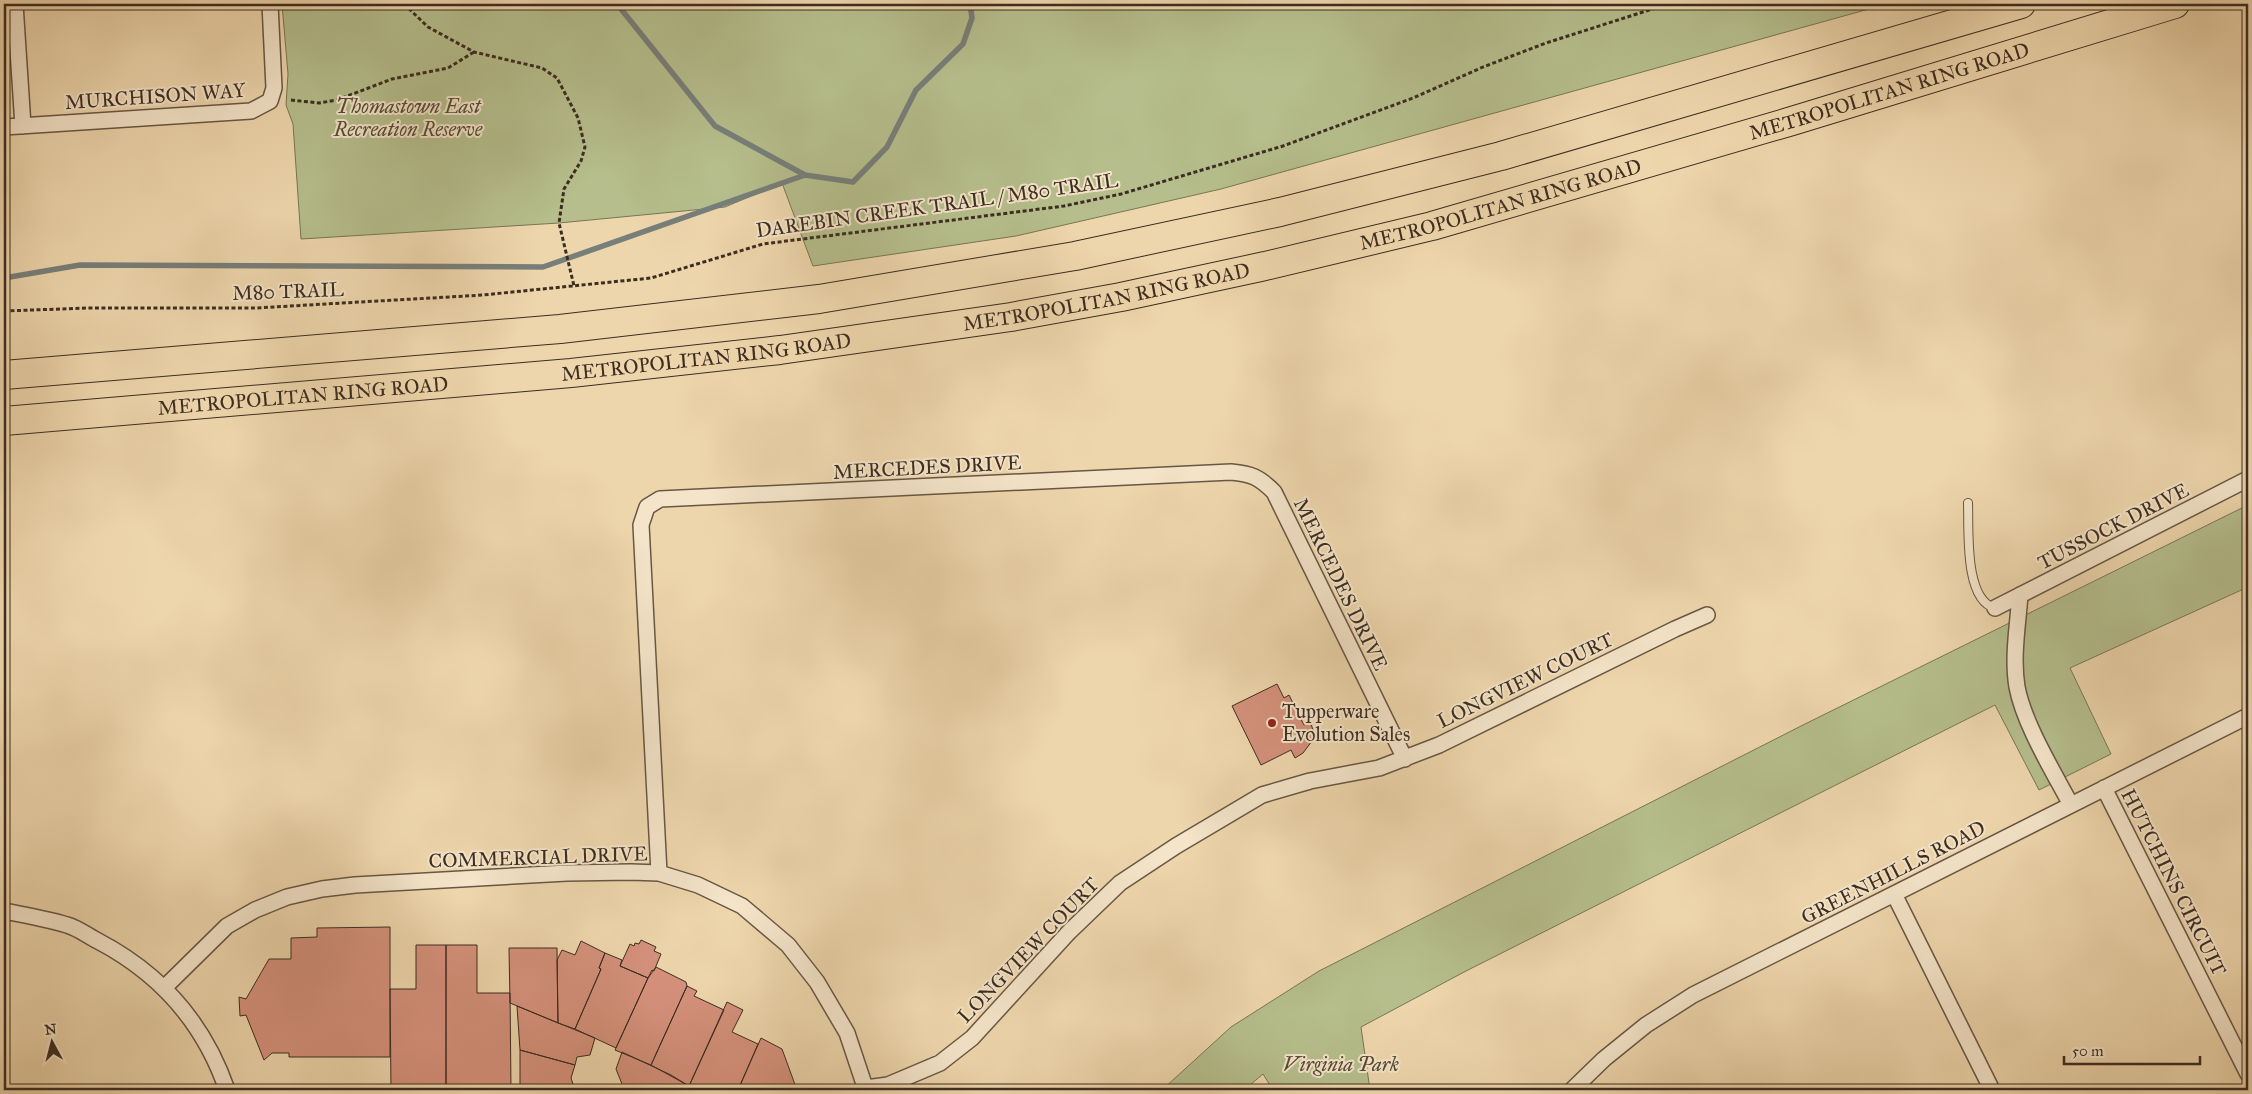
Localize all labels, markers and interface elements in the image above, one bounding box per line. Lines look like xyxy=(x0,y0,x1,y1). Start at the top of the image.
street label: METROPOLITAN RING ROAD xyxy=(1746,37,2032,145)
street label: MURCHISON WAY xyxy=(64,78,247,114)
park label: Thomastown East Recreation Reserve xyxy=(333,94,483,141)
street label: METROPOLITAN RING ROAD xyxy=(1357,154,1644,255)
street label: DAREBIN CREEK TRAIL / M80 TRAIL xyxy=(754,168,1120,242)
street label: METROPOLITAN RING ROAD xyxy=(961,258,1252,336)
street label: M80 TRAIL xyxy=(232,277,345,305)
street label: METROPOLITAN RING ROAD xyxy=(560,328,852,386)
street label: METROPOLITAN RING ROAD xyxy=(157,371,449,420)
street label: MERCEDES DRIVE xyxy=(832,450,1022,484)
street label: TUSSOCK DRIVE xyxy=(2034,478,2192,574)
street label: MERCEDES DRIVE xyxy=(1289,494,1393,674)
street label: LONGVIEW COURT xyxy=(1433,627,1617,733)
place label: Tupperware Evolution Sales xyxy=(1282,699,1410,746)
marker: Tupperware Evolution Sales xyxy=(1266,717,1278,729)
street label: HUTCHINS CIRCUIT xyxy=(2116,785,2232,980)
street label: GREENHILLS ROAD xyxy=(1797,815,1989,929)
street label: COMMERCIAL DRIVE xyxy=(428,841,648,873)
street label: LONGVIEW COURT xyxy=(952,872,1104,1028)
north arrow xyxy=(28,1016,78,1066)
text: N xyxy=(44,1020,58,1039)
scale bar xyxy=(2064,1034,2201,1066)
text: 50 m xyxy=(2072,1042,2104,1060)
park label: Virginia Park xyxy=(1283,1052,1399,1076)

